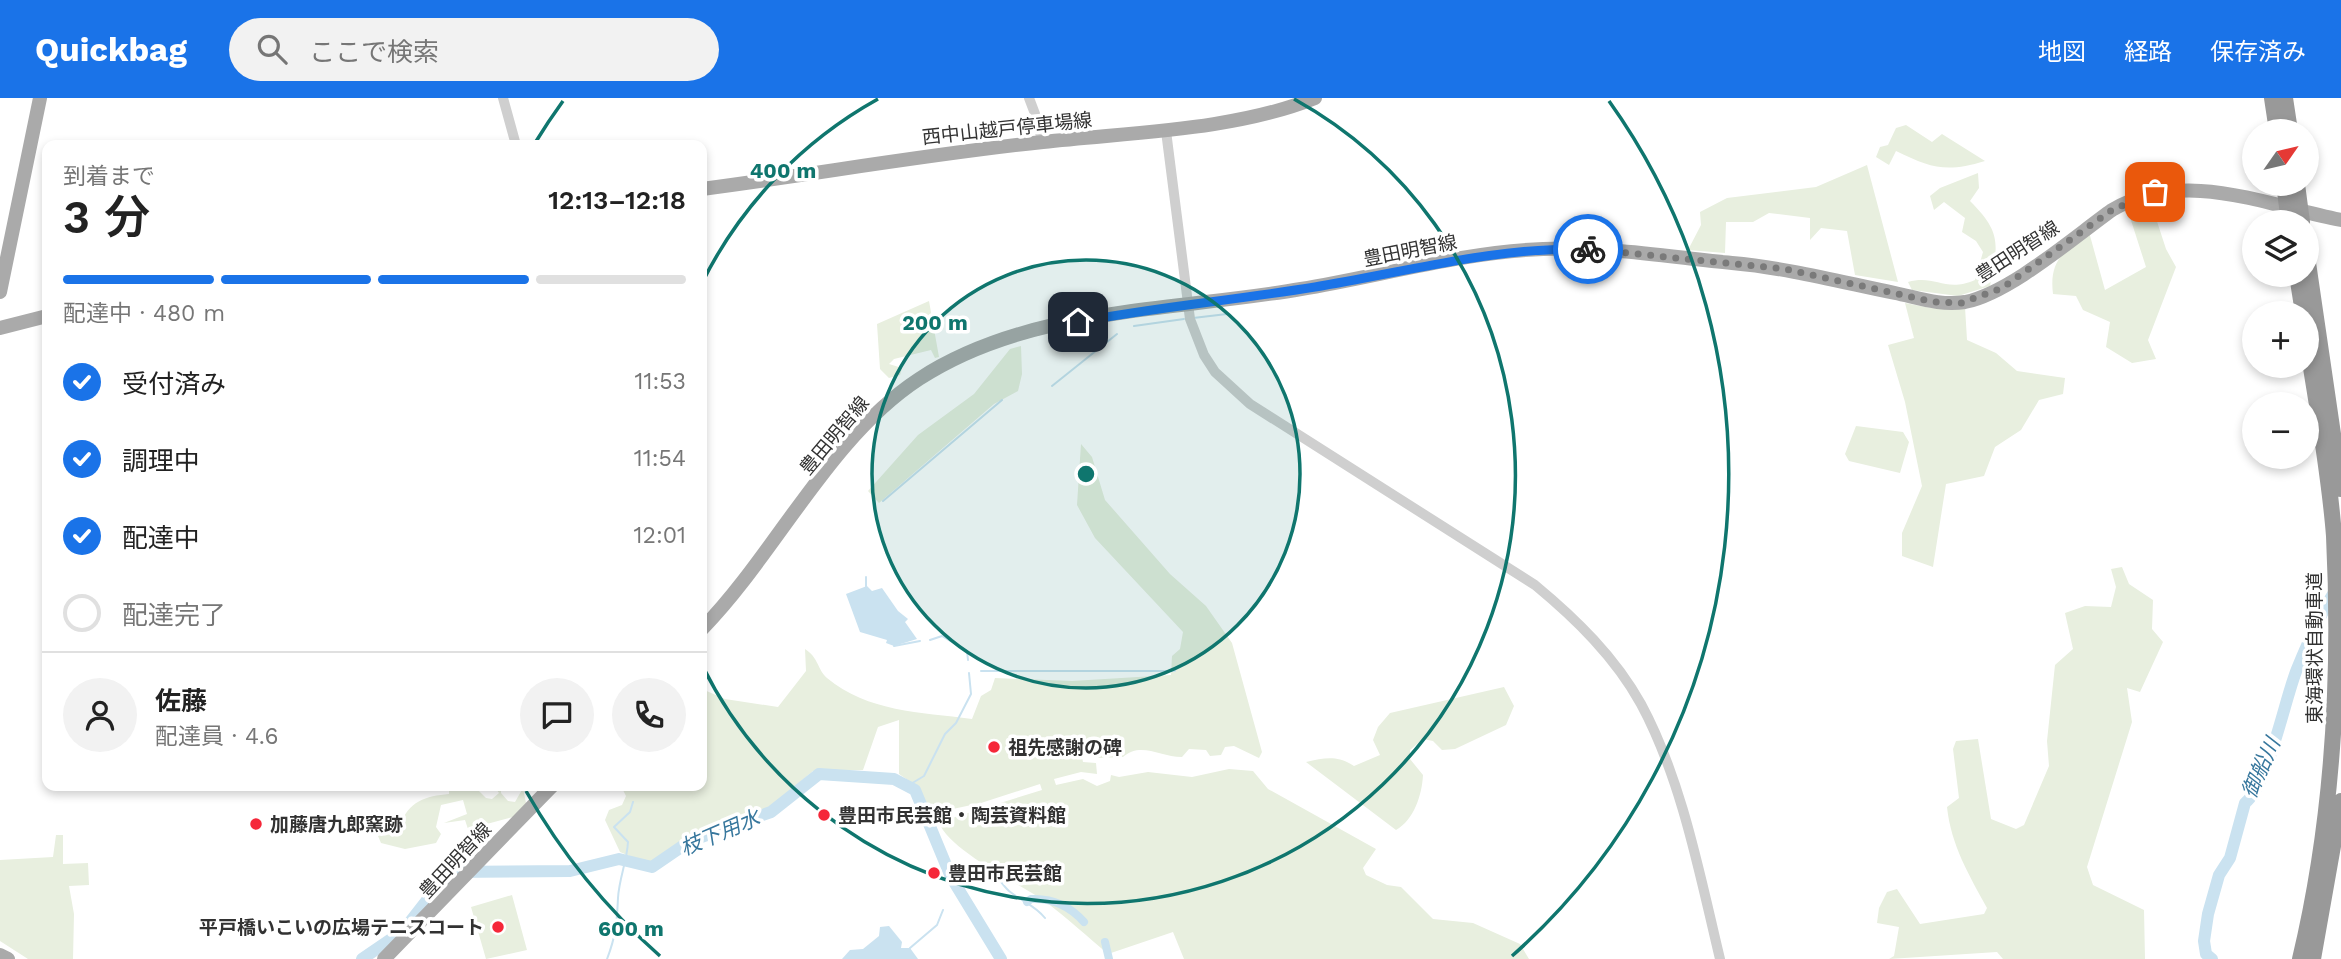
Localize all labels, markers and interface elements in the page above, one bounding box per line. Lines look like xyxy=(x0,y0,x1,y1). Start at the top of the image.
search box xyxy=(229,18,719,81)
text: Quickbag xyxy=(35,30,187,69)
icon: search xyxy=(253,30,291,68)
text: ここで検索 xyxy=(309,37,439,67)
text: 地図 xyxy=(2038,38,2086,66)
text: 経路 xyxy=(2124,38,2172,66)
text: 保存済み xyxy=(2210,38,2306,66)
street label: 西中山越戸停車場線 xyxy=(921,108,1093,149)
north arrow xyxy=(2242,119,2319,196)
map controls xyxy=(2242,119,2319,469)
text: 400 m xyxy=(750,158,816,183)
pin xyxy=(2125,162,2185,222)
text: 到着まで xyxy=(63,163,155,190)
icon: bag xyxy=(2136,173,2174,211)
text: 12:13–12:18 xyxy=(548,185,686,215)
text: 3 分 xyxy=(63,190,150,244)
button: layers xyxy=(2242,210,2319,287)
courier xyxy=(1553,214,1623,284)
street label: 豊田明智線 xyxy=(1971,216,2063,287)
street label: 豊田明智線 xyxy=(1361,230,1459,271)
icon: bike xyxy=(1569,230,1607,268)
pin xyxy=(1048,292,1108,352)
text: 配達中 · 480 m xyxy=(63,300,225,327)
button: + xyxy=(2242,301,2319,378)
icon: home xyxy=(1059,303,1097,341)
text: 200 m xyxy=(902,310,968,335)
icon: check xyxy=(63,363,101,401)
text: 11:53 xyxy=(634,368,686,395)
text: 受付済み xyxy=(122,369,226,399)
street label: 豊田明智線 xyxy=(795,392,874,479)
button: − xyxy=(2242,392,2319,469)
icon: check xyxy=(63,440,101,478)
text: 11:54 xyxy=(634,445,686,472)
text: 調理中 xyxy=(122,446,200,476)
centre of rings xyxy=(1074,462,1098,486)
icon: check xyxy=(63,517,101,555)
text: 12:01 xyxy=(634,522,686,549)
text: 配達中 xyxy=(122,523,200,553)
street label: 東海環状自動車道 xyxy=(2303,572,2326,724)
text: 配達完了 xyxy=(122,600,226,630)
button: person xyxy=(63,678,137,752)
button: chat xyxy=(520,678,594,752)
button: phone xyxy=(612,678,686,752)
text: 佐藤 xyxy=(155,686,207,716)
text: 配達員 · 4.6 xyxy=(155,723,278,750)
water label: 御船川 xyxy=(2236,732,2286,802)
place label: 祖先感謝の碑 xyxy=(1008,736,1122,759)
marker: 祖先感謝の碑 xyxy=(986,739,1002,755)
water label: 枝下用水 xyxy=(676,804,765,860)
place label: 豊田市民芸館・陶芸資料館 xyxy=(838,804,1066,827)
marker: 豊田市民芸館・陶芸資料館 xyxy=(816,807,832,823)
place label: 加藤唐九郎窯跡 xyxy=(270,813,403,836)
marker: 加藤唐九郎窯跡 xyxy=(248,816,264,832)
street label: 豊田明智線 xyxy=(415,818,496,903)
place label: 豊田市民芸館 xyxy=(948,862,1062,885)
marker: 豊田市民芸館 xyxy=(926,865,942,881)
place label: 平戸橋いこいの広場テニスコート xyxy=(199,916,484,939)
text: 600 m xyxy=(598,916,664,941)
marker: 平戸橋いこいの広場テニスコート xyxy=(490,919,506,935)

